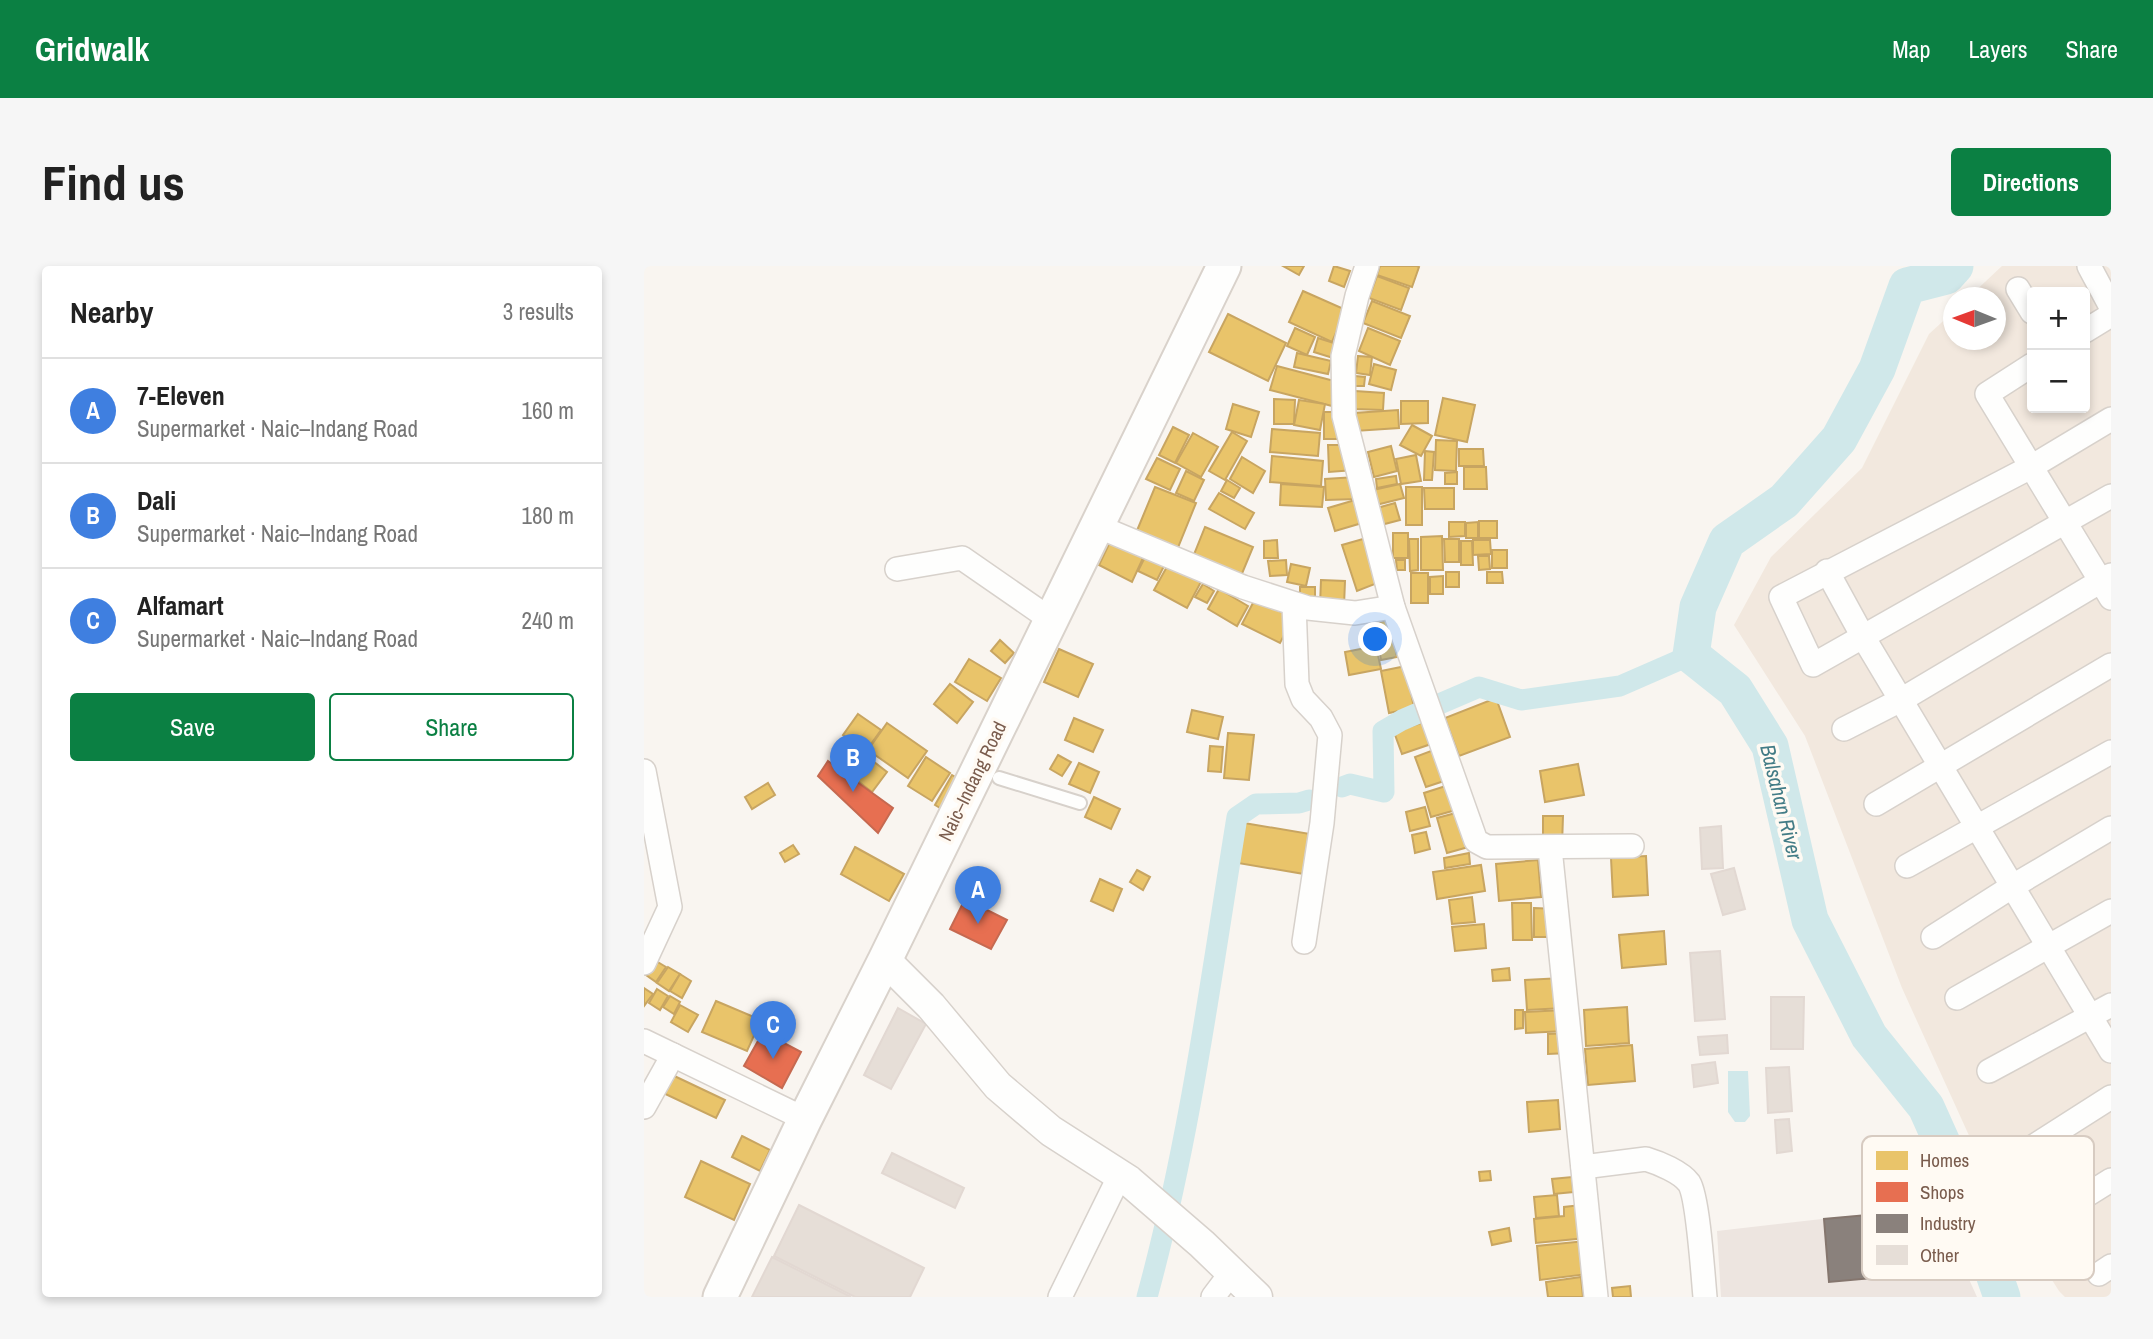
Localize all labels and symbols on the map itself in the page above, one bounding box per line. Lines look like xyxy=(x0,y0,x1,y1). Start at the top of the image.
north arrow xyxy=(1943,287,2006,350)
your location xyxy=(1358,622,1392,656)
street label: Naic–Indang Road xyxy=(932,717,1012,845)
pin: B xyxy=(830,734,876,792)
water label: Balsahan River xyxy=(1753,741,1810,864)
pin: A xyxy=(955,866,1001,924)
pin: C xyxy=(750,1001,796,1059)
legend xyxy=(1862,1136,2094,1280)
text: Homes xyxy=(1920,1147,1970,1173)
text: Shops xyxy=(1920,1179,1964,1205)
text: Industry xyxy=(1920,1210,1976,1236)
text: Other xyxy=(1920,1242,1960,1268)

